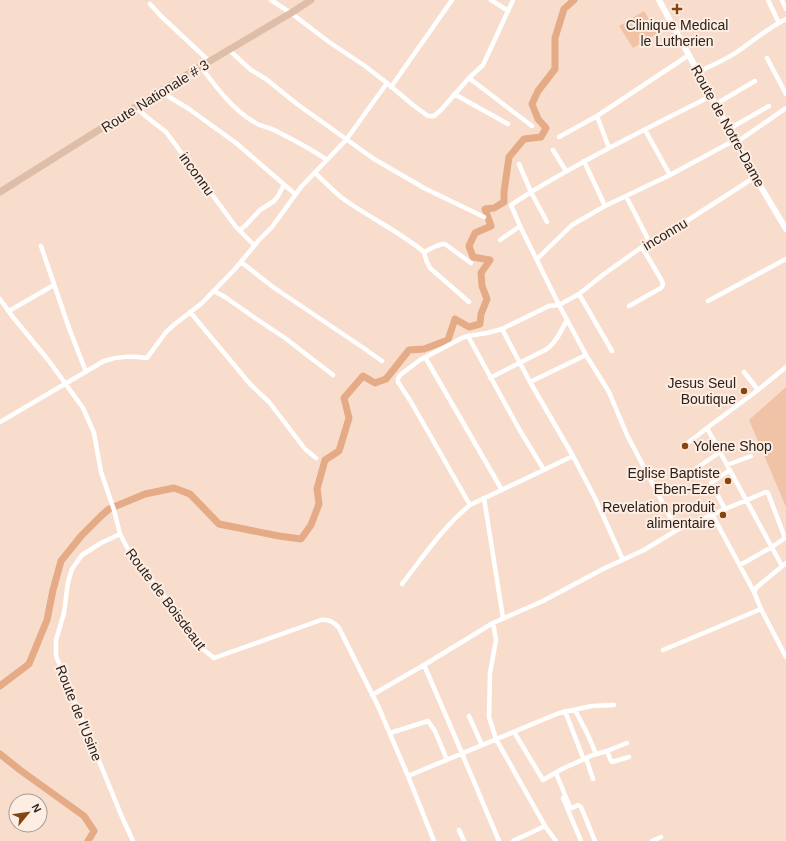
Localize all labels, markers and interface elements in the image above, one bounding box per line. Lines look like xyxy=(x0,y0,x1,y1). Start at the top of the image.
marker: Clinique Medical le Lutherien xyxy=(671,3,683,15)
place label: Clinique Medical le Lutherien xyxy=(626,17,728,49)
street label: Route Nationale # 3 xyxy=(98,56,212,136)
street label: Route de Notre-Dame xyxy=(688,62,768,190)
street label: inconnu xyxy=(176,149,218,199)
street label: inconnu xyxy=(640,215,690,253)
place label: Jesus Seul Boutique xyxy=(668,375,736,407)
marker: Jesus Seul Boutique xyxy=(739,386,749,396)
place label: Yolene Shop xyxy=(693,438,772,454)
marker: Yolene Shop xyxy=(680,441,690,451)
place label: Eglise Baptiste Eben-Ezer xyxy=(627,465,720,497)
marker: Eglise Baptiste Eben-Ezer xyxy=(723,476,733,486)
place label: Revelation produit alimentaire xyxy=(602,499,715,531)
marker: Revelation produit alimentaire xyxy=(718,510,728,520)
street label: Route de Boisdeaut xyxy=(123,545,209,653)
street label: Route de l'Usine xyxy=(52,663,106,764)
north arrow xyxy=(8,793,48,833)
text: N xyxy=(30,802,44,815)

